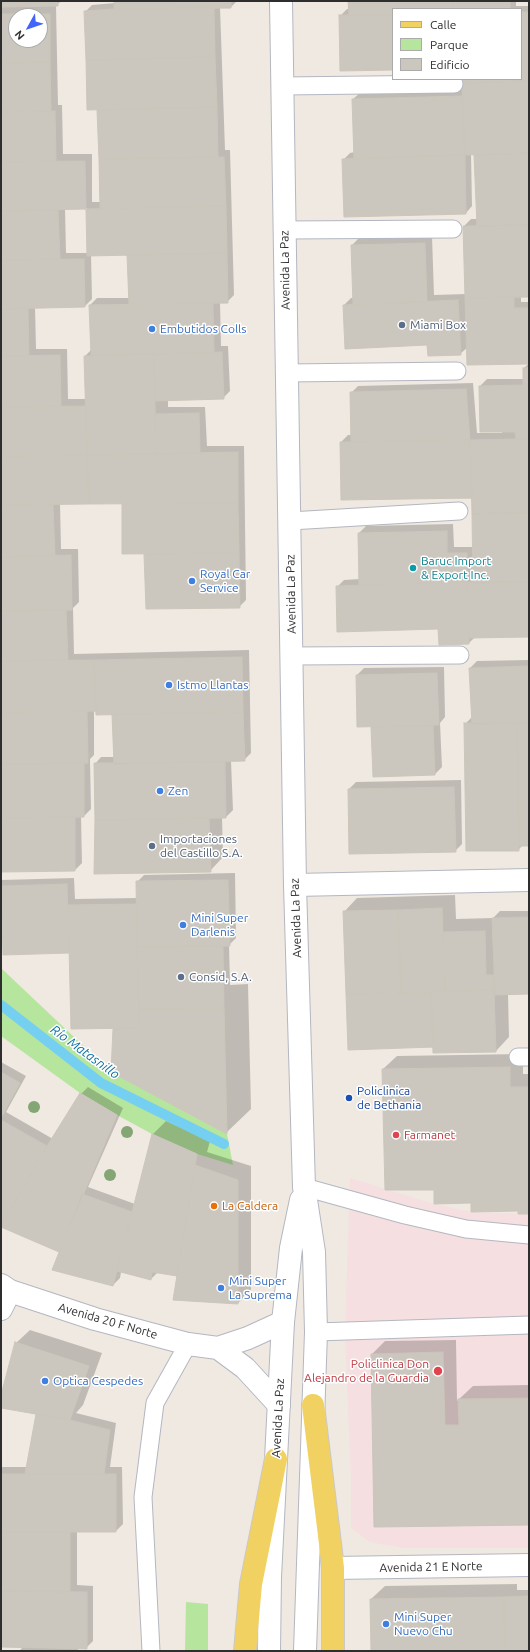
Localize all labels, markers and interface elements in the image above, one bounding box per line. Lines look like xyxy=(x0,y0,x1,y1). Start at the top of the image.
north arrow xyxy=(8,8,48,48)
legend xyxy=(392,8,522,80)
text: Calle xyxy=(430,18,456,31)
text: N xyxy=(12,28,27,42)
text: Parque xyxy=(430,38,468,51)
text: Edificio xyxy=(430,58,470,71)
street label: Avenida La Paz xyxy=(277,230,293,310)
place label: Miami Box xyxy=(410,318,466,332)
marker: Miami Box xyxy=(397,320,407,330)
place label: Embutidos Colls xyxy=(160,322,246,336)
marker: Embutidos Colls xyxy=(147,324,157,334)
street label: Avenida La Paz xyxy=(283,554,299,634)
place label: Baruc Import & Export Inc. xyxy=(421,554,491,582)
marker: Baruc Import & Export Inc. xyxy=(408,563,418,573)
place label: Royal Car Service xyxy=(200,567,250,595)
marker: Royal Car Service xyxy=(187,576,197,586)
place label: Istmo Llantas xyxy=(177,678,248,692)
marker: Istmo Llantas xyxy=(164,680,174,690)
place label: Zen xyxy=(168,784,188,798)
marker: Zen xyxy=(155,786,165,796)
place label: Importaciones del Castillo S.A. xyxy=(160,832,243,860)
marker: Importaciones del Castillo S.A. xyxy=(147,841,157,851)
street label: Avenida La Paz xyxy=(287,878,305,958)
place label: Mini Super Darlenis xyxy=(191,911,248,939)
marker: Mini Super Darlenis xyxy=(178,920,188,930)
place label: Consid, S.A. xyxy=(189,970,252,984)
marker: Consid, S.A. xyxy=(176,972,186,982)
water label: Río Matasnillo xyxy=(47,1022,123,1082)
place label: Policlinica de Bethania xyxy=(357,1084,421,1112)
marker: Policlinica de Bethania xyxy=(344,1093,354,1103)
place label: Farmanet xyxy=(404,1128,455,1142)
marker: Farmanet xyxy=(391,1130,401,1140)
place label: La Caldera xyxy=(222,1199,278,1213)
marker: La Caldera xyxy=(209,1201,219,1211)
place label: Mini Super La Suprema xyxy=(229,1274,292,1302)
marker: Mini Super La Suprema xyxy=(216,1283,226,1293)
street label: Avenida 20 F Norte xyxy=(57,1300,159,1342)
place label: Policlinica Don Alejandro de la Guardia xyxy=(304,1357,429,1385)
marker: Policlinica Don Alejandro de la Guardia xyxy=(432,1365,444,1377)
place label: Optica Cespedes xyxy=(53,1374,143,1388)
marker: Optica Cespedes xyxy=(40,1376,50,1386)
street label: Avenida La Paz xyxy=(269,1378,287,1458)
street label: Avenida 21 E Norte xyxy=(379,1559,483,1575)
place label: Mini Super Nuevo Chu xyxy=(394,1610,453,1638)
marker: Mini Super Nuevo Chu xyxy=(381,1619,391,1629)

